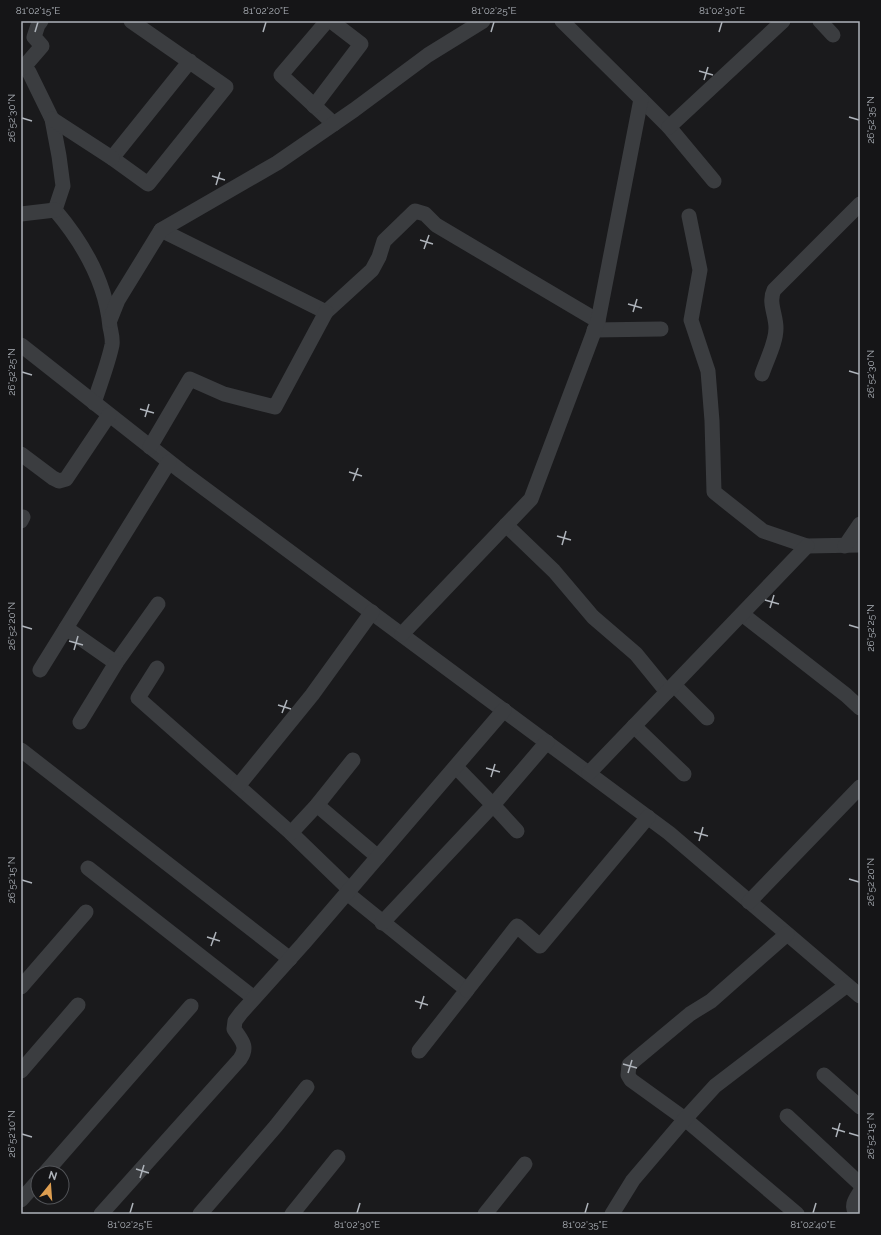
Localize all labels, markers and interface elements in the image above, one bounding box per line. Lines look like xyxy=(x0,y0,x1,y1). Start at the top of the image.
text: 81°02'15"E xyxy=(16,5,60,16)
text: 81°02'20"E xyxy=(243,5,289,16)
text: 81°02'25"E xyxy=(471,5,517,16)
text: 81°02'30"E xyxy=(699,5,745,16)
text: 26°52'30"N xyxy=(6,94,17,142)
text: 26°52'35"N xyxy=(865,96,876,144)
text: 26°52'25"N xyxy=(6,348,17,396)
text: 26°52'30"N xyxy=(865,350,876,398)
text: 26°52'20"N xyxy=(6,602,17,650)
text: 26°52'25"N xyxy=(865,604,876,652)
text: 26°52'15"N xyxy=(6,857,17,903)
text: 26°52'20"N xyxy=(865,858,876,906)
text: 26°52'10"N xyxy=(6,1110,17,1158)
text: 26°52'15"N xyxy=(865,1113,876,1159)
north arrow xyxy=(30,1165,70,1205)
text: N xyxy=(47,1168,59,1183)
text: 81°02'25"E xyxy=(107,1219,153,1230)
text: 81°02'30"E xyxy=(334,1219,380,1230)
text: 81°02'35"E xyxy=(562,1219,608,1230)
text: 81°02'40"E xyxy=(790,1219,836,1230)

